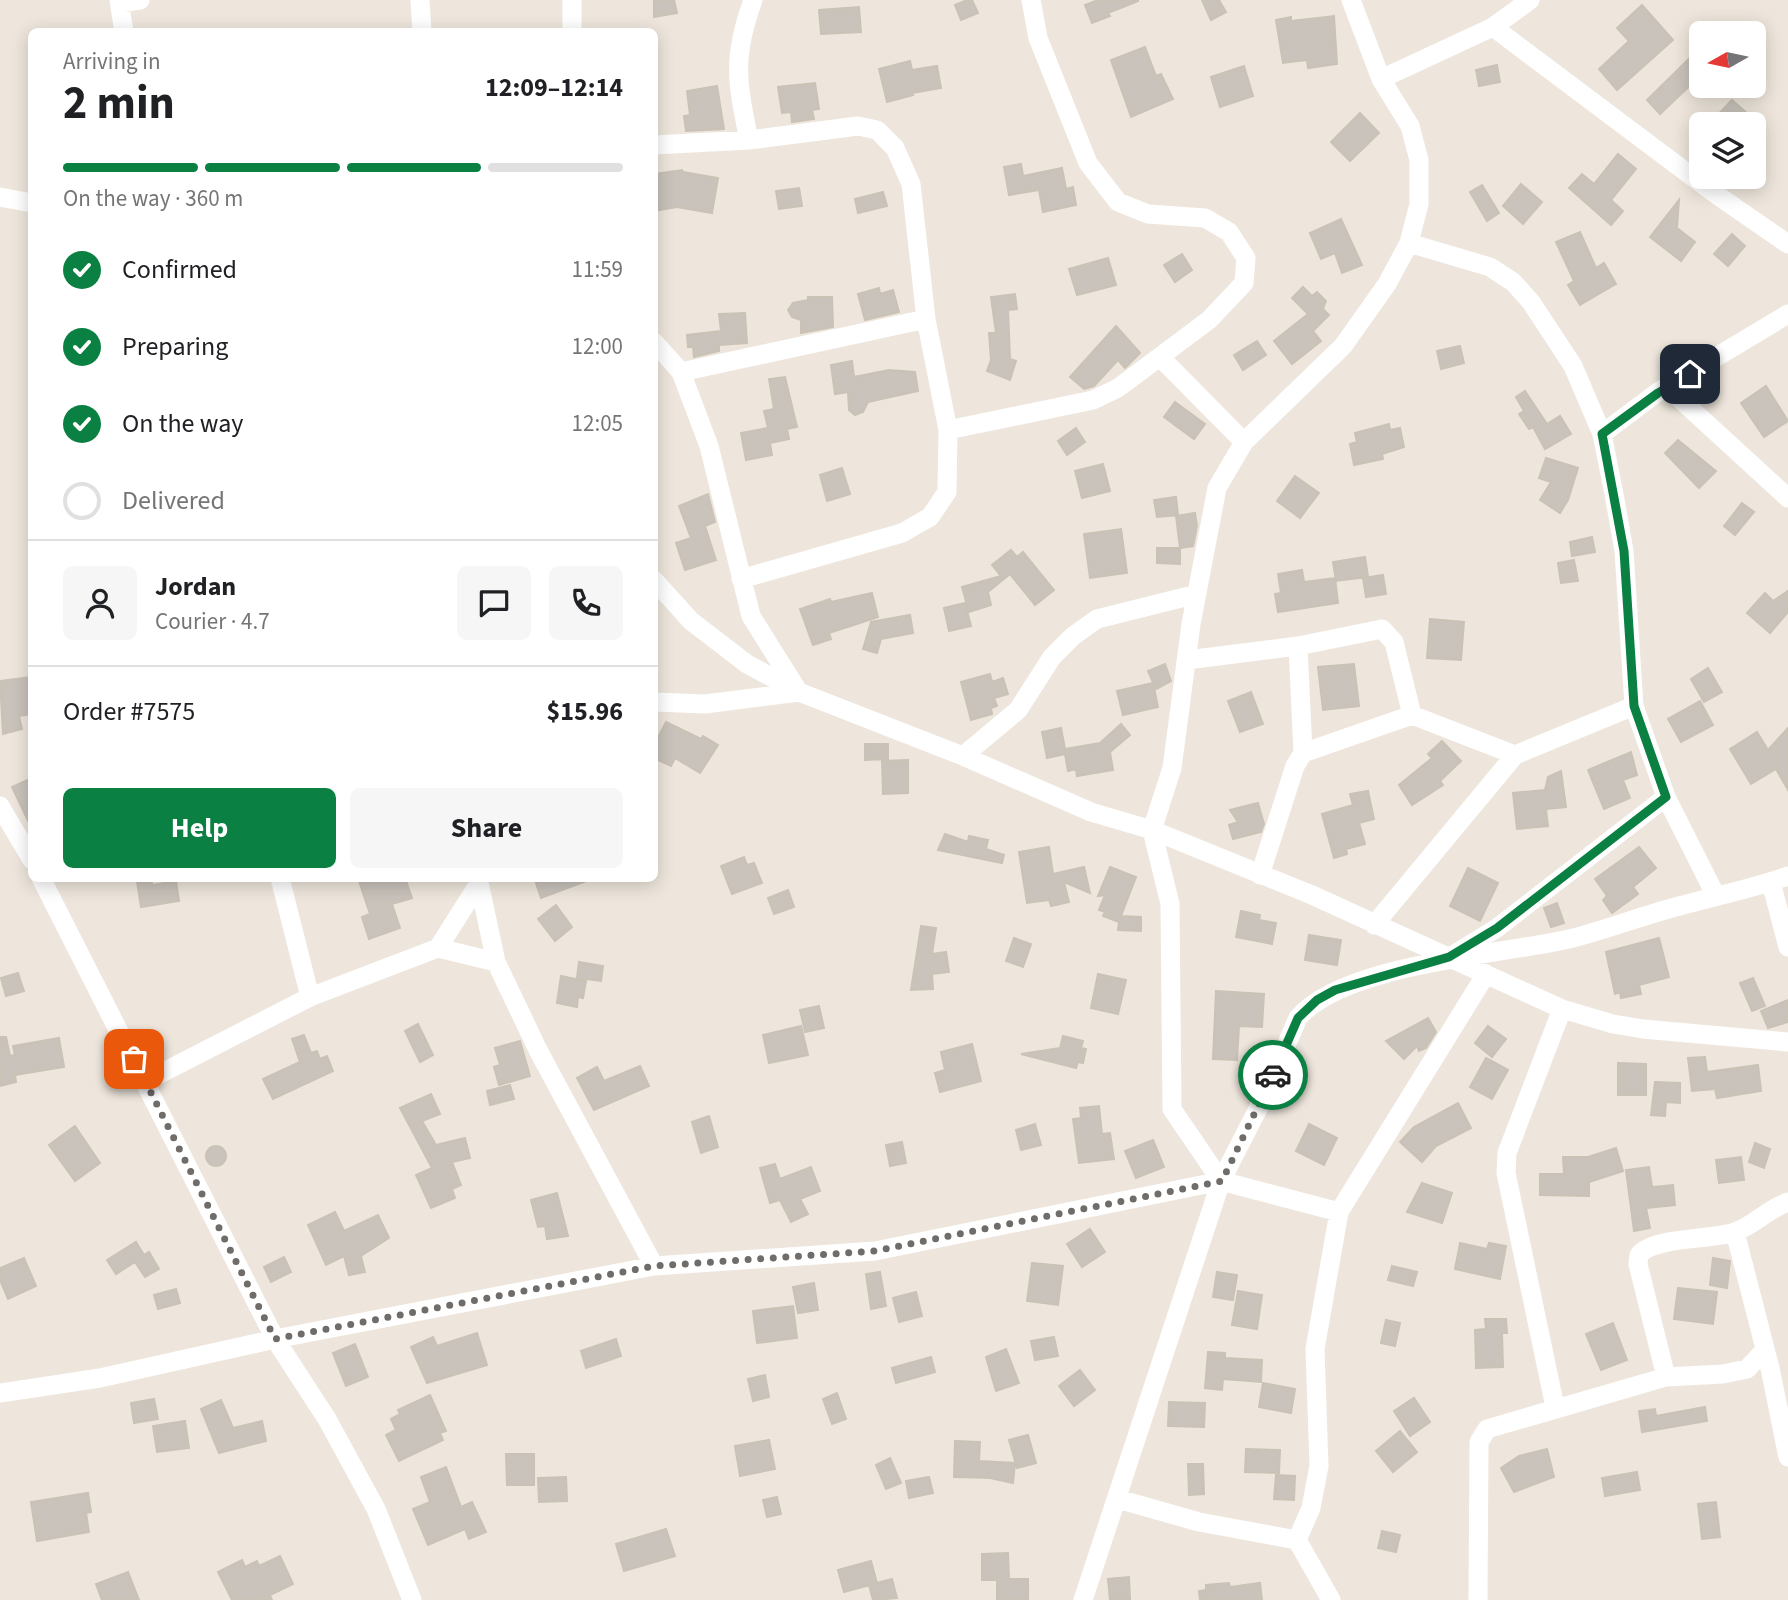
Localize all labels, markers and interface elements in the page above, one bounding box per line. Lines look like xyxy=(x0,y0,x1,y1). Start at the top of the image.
north arrow xyxy=(1689,21,1766,98)
map controls xyxy=(1689,21,1766,189)
text: Arriving in xyxy=(63,45,161,78)
text: 12:09–12:14 xyxy=(485,69,623,106)
text: 2 min xyxy=(63,71,175,136)
button: layers xyxy=(1689,112,1766,189)
text: On the way · 360 m xyxy=(63,182,243,215)
icon: check xyxy=(63,251,101,289)
text: Confirmed xyxy=(122,251,237,288)
text: 11:59 xyxy=(572,253,623,286)
icon: check xyxy=(63,328,101,366)
text: Preparing xyxy=(122,328,228,365)
text: 12:00 xyxy=(572,330,623,363)
pin xyxy=(1660,344,1720,404)
icon: home xyxy=(1671,355,1709,393)
icon: check xyxy=(63,405,101,443)
text: On the way xyxy=(122,405,243,442)
text: 12:05 xyxy=(572,407,623,440)
text: Delivered xyxy=(122,482,225,519)
button: person xyxy=(63,566,137,640)
button: chat xyxy=(457,566,531,640)
button: phone xyxy=(549,566,623,640)
text: Jordan xyxy=(155,568,236,605)
text: Courier · 4.7 xyxy=(155,605,270,638)
text: Order #7575 xyxy=(63,693,195,730)
text: $15.96 xyxy=(547,693,623,730)
button: Help xyxy=(63,788,336,868)
button: Share xyxy=(350,788,623,868)
pin xyxy=(104,1029,164,1089)
icon: bag xyxy=(115,1040,153,1078)
courier xyxy=(1238,1040,1308,1110)
icon: car xyxy=(1254,1056,1292,1094)

